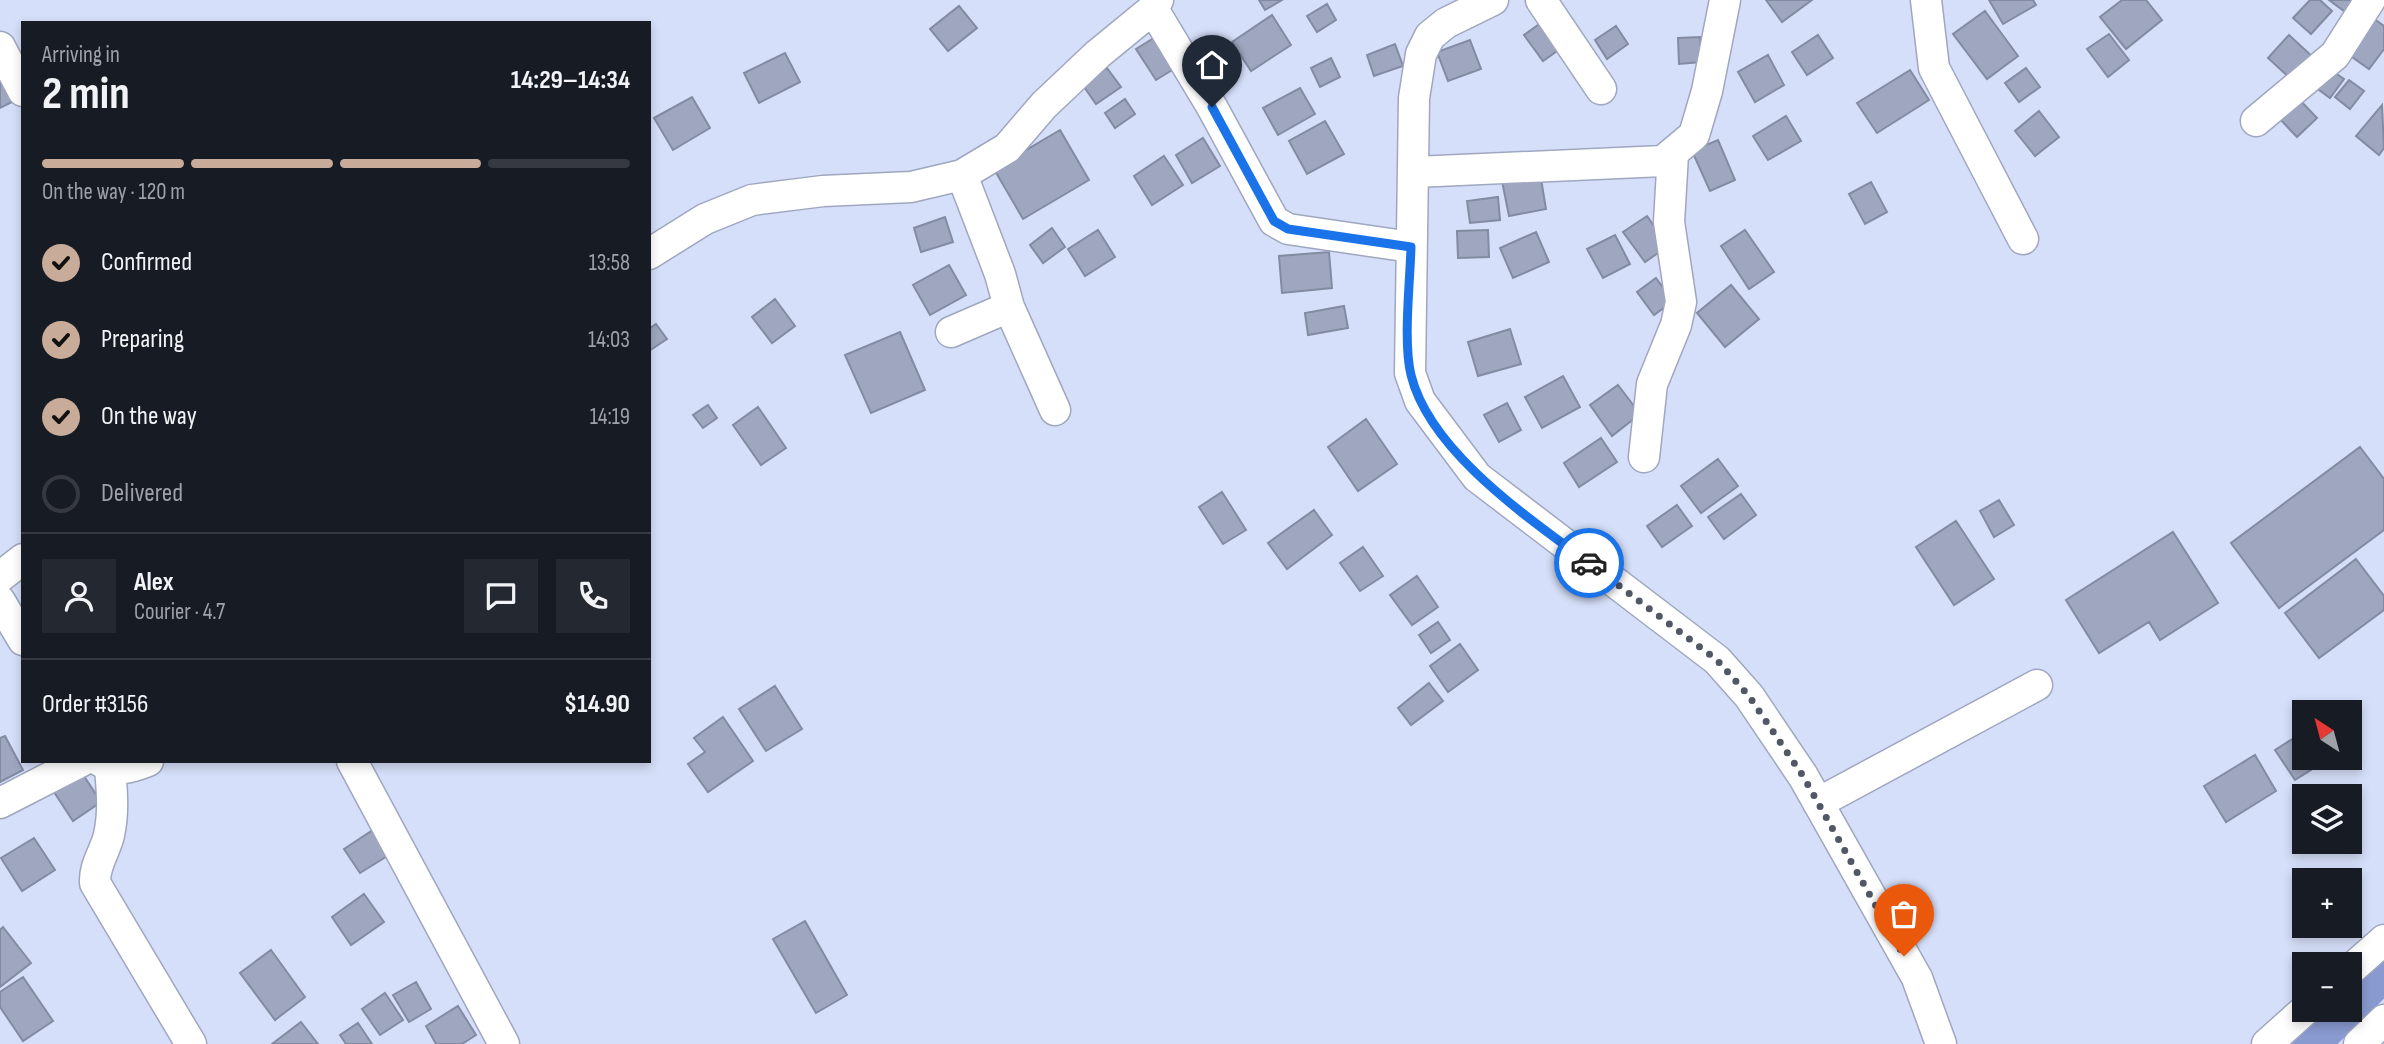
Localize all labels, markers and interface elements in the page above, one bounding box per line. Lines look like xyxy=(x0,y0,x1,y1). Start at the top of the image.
pin xyxy=(1182,35,1242,107)
text: Arriving in xyxy=(42,41,120,69)
icon: home xyxy=(1193,46,1231,84)
text: 14:29–14:34 xyxy=(511,65,630,96)
text: 2 min xyxy=(42,67,130,122)
text: On the way · 120 m xyxy=(42,178,185,206)
icon: check xyxy=(42,244,80,282)
text: Confirmed xyxy=(101,247,192,278)
text: 13:58 xyxy=(589,249,630,277)
icon: check xyxy=(42,321,80,359)
text: Preparing xyxy=(101,324,184,355)
text: 14:03 xyxy=(588,326,630,354)
icon: check xyxy=(42,398,80,436)
text: On the way xyxy=(101,401,197,432)
text: 14:19 xyxy=(590,403,630,431)
text: Delivered xyxy=(101,478,183,509)
courier xyxy=(1554,528,1624,598)
icon: car xyxy=(1570,544,1608,582)
button: person xyxy=(42,559,116,633)
button: chat xyxy=(464,559,538,633)
button: phone xyxy=(556,559,630,633)
text: Alex xyxy=(134,567,174,598)
text: Courier · 4.7 xyxy=(134,598,225,626)
text: Order #3156 xyxy=(42,689,148,720)
text: $14.90 xyxy=(564,689,630,720)
north arrow xyxy=(2292,700,2362,770)
map controls xyxy=(2292,700,2362,1022)
button: layers xyxy=(2292,784,2362,854)
button: + xyxy=(2292,868,2362,938)
pin xyxy=(1874,884,1934,956)
icon: bag xyxy=(1885,895,1923,933)
button: − xyxy=(2292,952,2362,1022)

